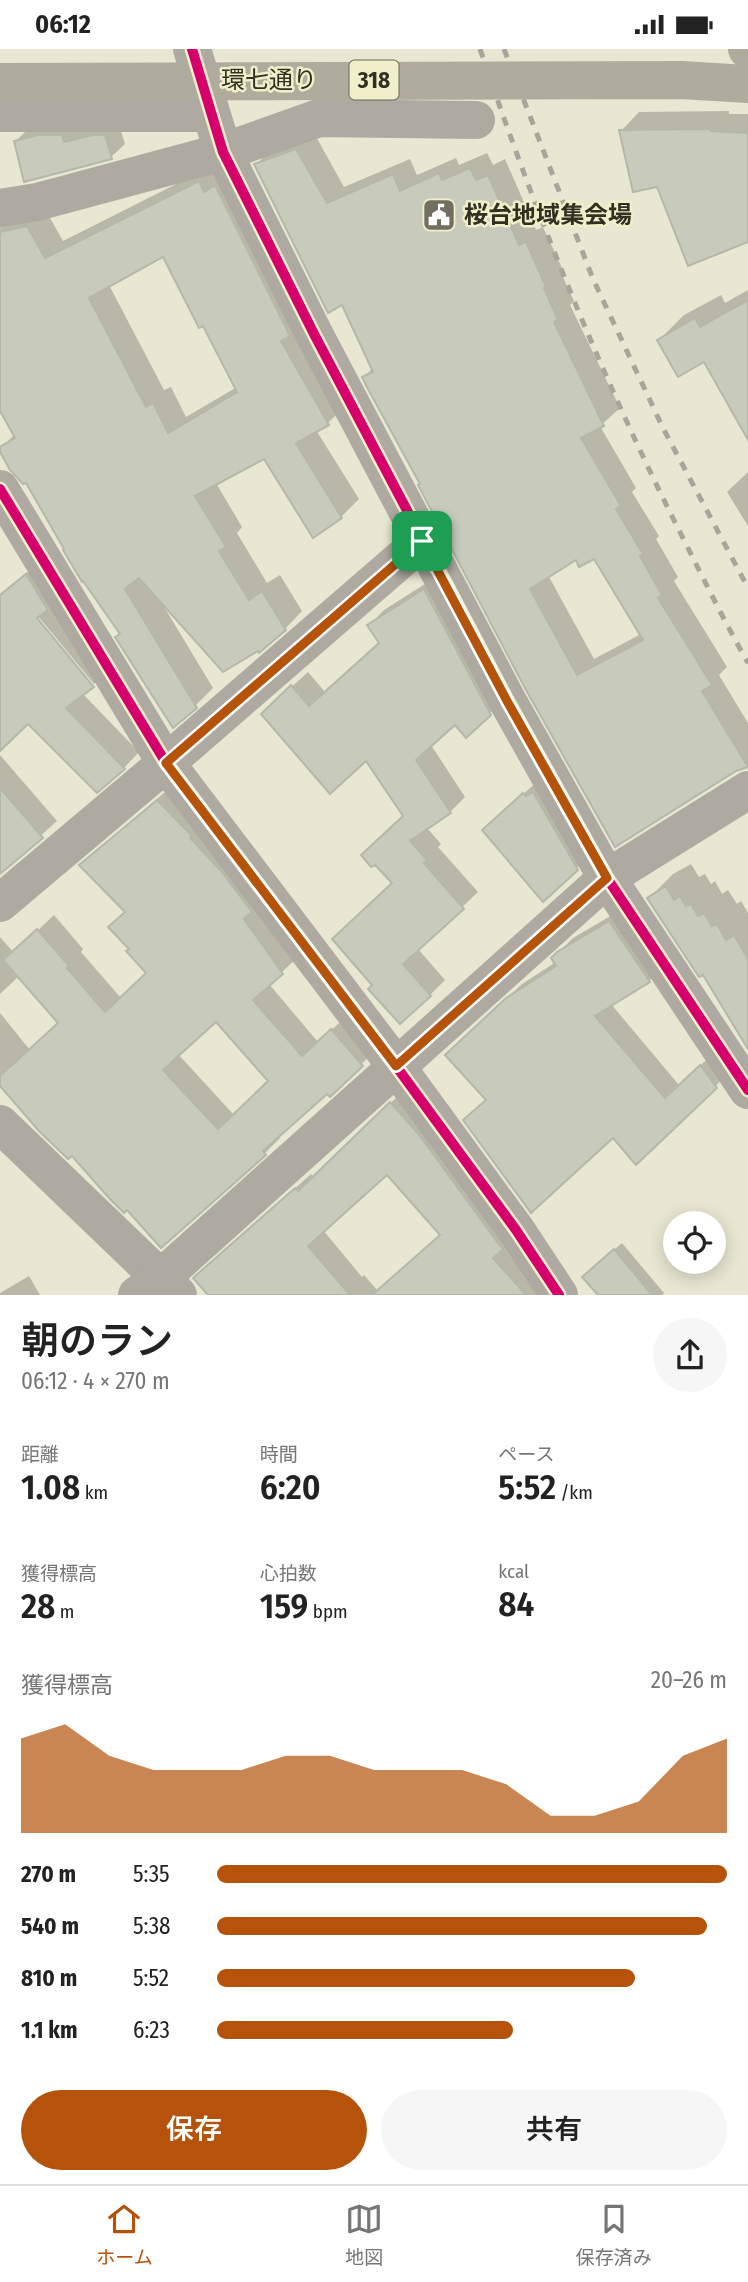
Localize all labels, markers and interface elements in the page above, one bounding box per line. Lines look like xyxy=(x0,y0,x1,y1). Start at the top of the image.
text: 06:12 xyxy=(35,9,91,40)
road number: 318 xyxy=(350,61,398,99)
street label: 環七通り xyxy=(221,66,317,94)
public building icon: 桜台地域集会場 xyxy=(420,196,458,234)
place label: 桜台地域集会場 xyxy=(464,201,632,229)
pin xyxy=(392,511,452,571)
icon: arrive xyxy=(403,522,441,560)
map controls xyxy=(663,1211,726,1274)
button: locate xyxy=(663,1211,726,1274)
text: 朝のラン xyxy=(21,1318,173,1364)
button: share xyxy=(653,1318,727,1392)
text: 06:12 · 4 × 270 m xyxy=(21,1367,170,1395)
text: 距離 xyxy=(21,1443,59,1466)
text: 時間 xyxy=(260,1443,298,1466)
text: ペース xyxy=(498,1443,554,1466)
text: 1.08 xyxy=(21,1466,80,1508)
text: 6:20 xyxy=(260,1466,321,1508)
text: 5:52 xyxy=(498,1466,556,1508)
text: km xyxy=(80,1481,108,1504)
text: /km xyxy=(556,1481,593,1504)
text: kcal xyxy=(498,1560,529,1583)
text: 獲得標高 xyxy=(21,1562,97,1585)
text: 心拍数 xyxy=(260,1562,317,1585)
text: 84 xyxy=(498,1583,534,1625)
text: 28 xyxy=(21,1585,55,1627)
text: 159 xyxy=(260,1585,308,1627)
text: m xyxy=(55,1600,74,1623)
text: bpm xyxy=(308,1600,348,1623)
text: 20–26 m xyxy=(651,1666,727,1694)
text: 獲得標高 xyxy=(21,1671,113,1699)
text: 270 m xyxy=(21,1860,76,1888)
text: 5:35 xyxy=(133,1860,170,1888)
text: 540 m xyxy=(21,1912,79,1940)
text: 5:38 xyxy=(133,1912,171,1940)
text: 810 m xyxy=(21,1964,77,1992)
text: 5:52 xyxy=(133,1964,169,1992)
text: 1.1 km xyxy=(21,2016,77,2044)
text: 6:23 xyxy=(133,2016,170,2044)
button: 保存 xyxy=(21,2090,367,2170)
button: 共有 xyxy=(381,2090,727,2170)
tab: ホーム xyxy=(96,2200,153,2269)
tab: 地図 xyxy=(345,2200,383,2269)
tab: 保存済み xyxy=(576,2200,652,2269)

